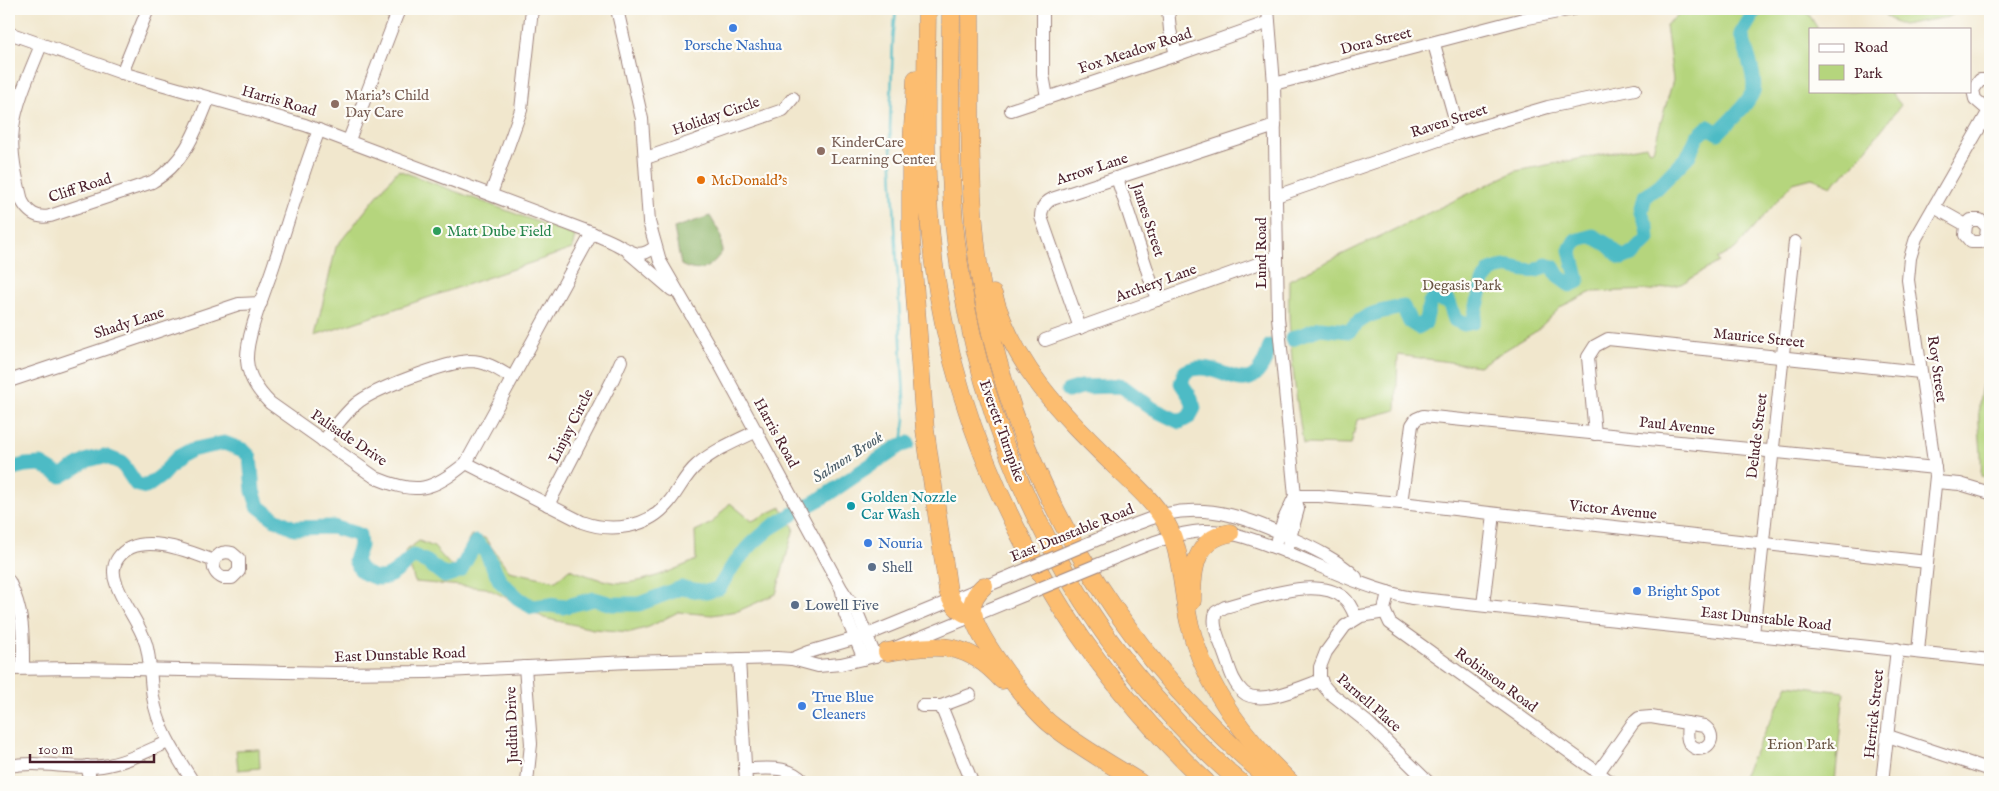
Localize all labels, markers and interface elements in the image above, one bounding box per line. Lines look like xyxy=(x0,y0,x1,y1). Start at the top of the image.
marker: Porsche Nashua xyxy=(727,22,739,34)
street label: Fox Meadow Road xyxy=(1076,23,1195,78)
street label: Dora Street xyxy=(1338,23,1414,59)
legend xyxy=(1809,28,1972,92)
place label: Porsche Nashua xyxy=(684,36,783,55)
text: Road xyxy=(1854,38,1889,57)
text: Park xyxy=(1854,64,1884,83)
street label: Harris Road xyxy=(239,81,320,121)
place label: Maria's Child Day Care xyxy=(345,86,430,122)
street label: Holiday Circle xyxy=(670,92,762,140)
marker: Maria's Child Day Care xyxy=(329,98,341,110)
street label: Raven Street xyxy=(1408,100,1490,142)
place label: KinderCare Learning Center xyxy=(831,133,936,169)
marker: KinderCare Learning Center xyxy=(815,145,827,157)
street label: Arrow Lane xyxy=(1053,148,1130,190)
street label: Cliff Road xyxy=(46,169,115,207)
place label: McDonald's xyxy=(711,171,787,190)
marker: McDonald's xyxy=(695,174,707,186)
street label: James Street xyxy=(1127,179,1169,259)
street label: Lund Road xyxy=(1252,216,1271,289)
place label: Matt Dube Field xyxy=(447,222,553,241)
marker: Matt Dube Field xyxy=(431,225,443,237)
street label: Archery Lane xyxy=(1112,259,1199,307)
park label: Degasis Park xyxy=(1422,276,1503,295)
street label: Shady Lane xyxy=(91,303,167,343)
street label: Maurice Street xyxy=(1712,324,1806,352)
street label: Roy Street xyxy=(1923,334,1951,404)
street label: Everett Turnpike xyxy=(975,377,1029,485)
street label: Linjay Circle xyxy=(544,386,598,466)
street label: Delude Street xyxy=(1742,392,1772,480)
street label: Harris Road xyxy=(749,395,803,472)
street label: Palisade Drive xyxy=(307,406,391,471)
street label: Paul Avenue xyxy=(1638,413,1716,439)
water label: Salmon Brook xyxy=(809,427,888,488)
place label: Golden Nozzle Car Wash xyxy=(861,488,957,524)
street label: Victor Avenue xyxy=(1567,496,1658,524)
street label: East Dunstable Road xyxy=(1008,499,1137,566)
marker: Golden Nozzle Car Wash xyxy=(845,500,857,512)
place label: Nouria xyxy=(878,534,923,553)
marker: Nouria xyxy=(862,537,874,549)
place label: Shell xyxy=(882,558,914,577)
marker: Shell xyxy=(866,561,878,573)
place label: Bright Spot xyxy=(1647,582,1720,601)
marker: Bright Spot xyxy=(1631,585,1643,597)
place label: Lowell Five xyxy=(805,596,879,615)
marker: Lowell Five xyxy=(789,599,801,611)
street label: East Dunstable Road xyxy=(1700,603,1833,635)
street label: East Dunstable Road xyxy=(334,643,467,667)
street label: Robinson Road xyxy=(1451,644,1542,717)
street label: Herrick Street xyxy=(1860,668,1888,760)
street label: Parnell Place xyxy=(1333,670,1405,736)
street label: Judith Drive xyxy=(501,686,523,766)
place label: True Blue Cleaners xyxy=(812,688,874,724)
marker: True Blue Cleaners xyxy=(796,700,808,712)
scale bar xyxy=(30,731,154,763)
park label: Erion Park xyxy=(1767,735,1836,754)
text: 100 m xyxy=(38,740,74,759)

